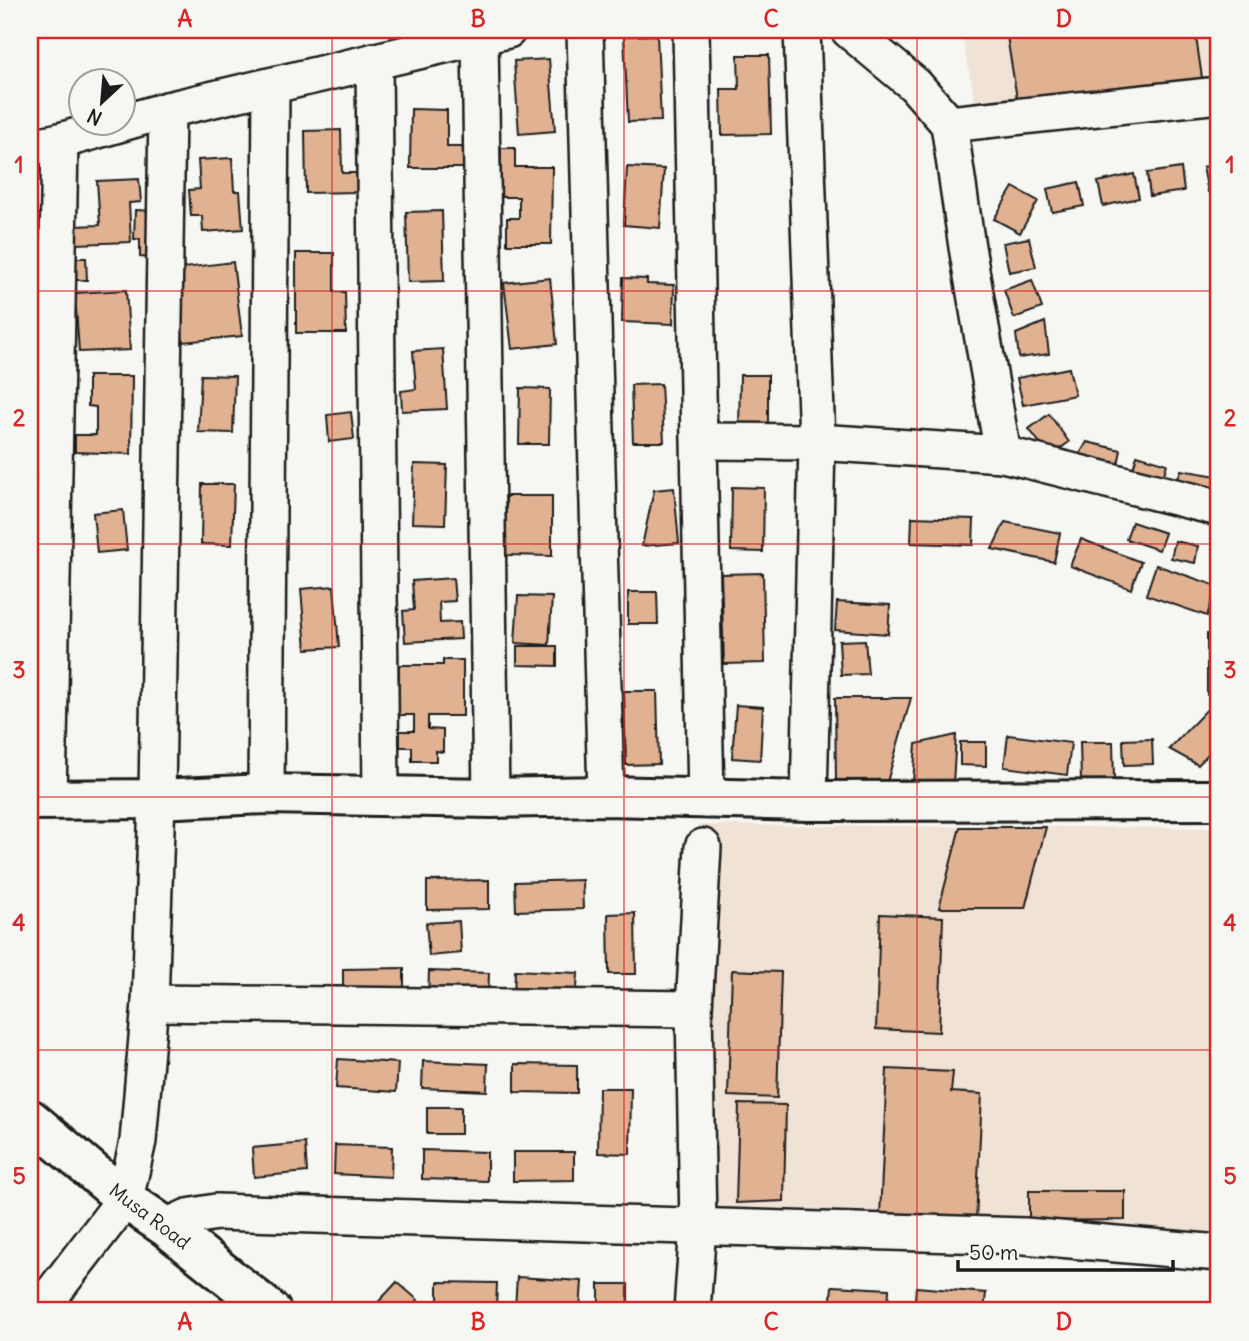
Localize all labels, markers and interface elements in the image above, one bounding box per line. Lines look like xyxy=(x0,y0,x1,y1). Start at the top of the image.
text: A xyxy=(178,4,193,33)
text: B xyxy=(470,4,486,33)
text: C xyxy=(763,4,779,33)
text: D xyxy=(1056,4,1072,33)
north arrow xyxy=(66,66,136,136)
text: N xyxy=(83,104,106,131)
text: 1 xyxy=(14,150,24,179)
text: 1 xyxy=(1225,150,1235,179)
text: 2 xyxy=(13,403,26,432)
text: 2 xyxy=(1224,403,1237,432)
text: 3 xyxy=(12,655,26,684)
text: 3 xyxy=(1223,655,1237,684)
text: 4 xyxy=(12,908,26,937)
text: 4 xyxy=(1223,908,1237,937)
text: 5 xyxy=(12,1161,26,1190)
text: 5 xyxy=(1223,1161,1237,1190)
street label: Musa Road xyxy=(105,1178,195,1254)
scale bar xyxy=(958,1229,1174,1273)
text: 50 m xyxy=(969,1239,1018,1266)
text: A xyxy=(178,1307,193,1336)
text: B xyxy=(470,1307,486,1336)
text: C xyxy=(763,1307,779,1336)
text: D xyxy=(1056,1307,1072,1336)

